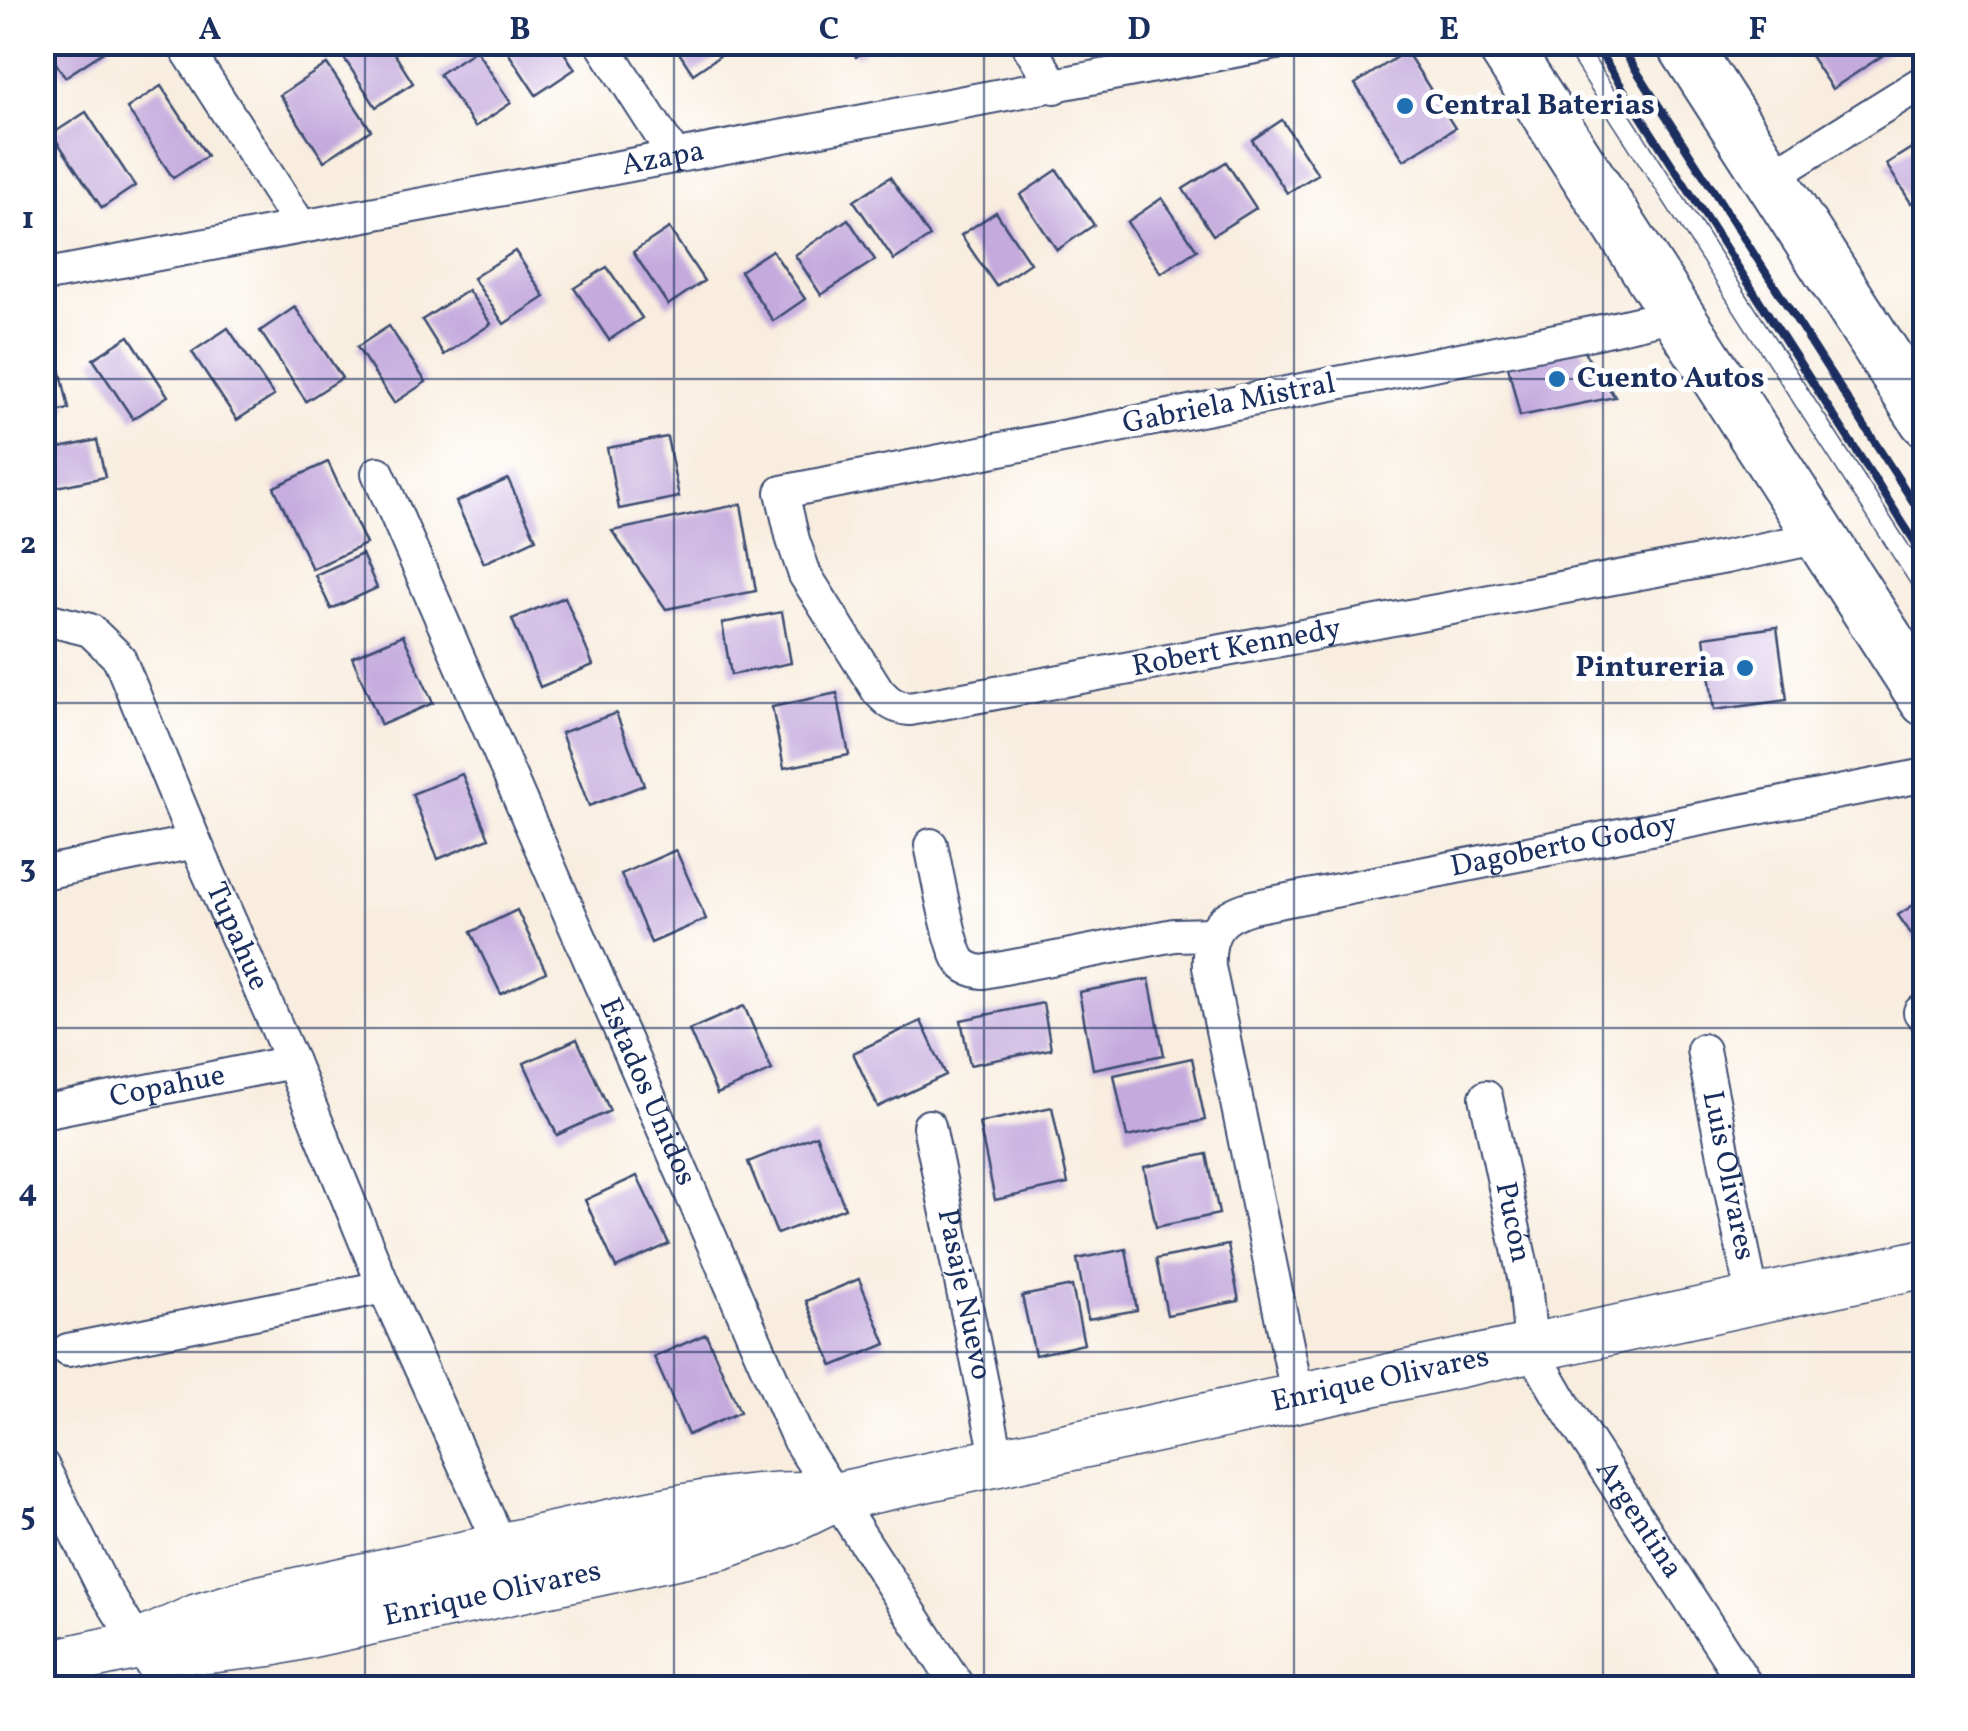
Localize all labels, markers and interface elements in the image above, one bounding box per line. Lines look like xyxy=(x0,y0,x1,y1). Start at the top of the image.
text: A xyxy=(199,9,222,53)
text: B xyxy=(509,9,531,53)
text: C xyxy=(819,9,839,53)
text: D xyxy=(1127,9,1151,53)
text: E xyxy=(1439,9,1459,53)
text: F xyxy=(1749,9,1768,53)
place label: Central Baterias xyxy=(1425,85,1655,127)
marker: Central Baterias xyxy=(1394,95,1416,117)
street label: Azapa xyxy=(618,130,708,187)
text: 1 xyxy=(22,198,34,242)
place label: Cuento Autos xyxy=(1577,358,1765,400)
street label: Gabriela Mistral xyxy=(1119,363,1339,445)
marker: Cuento Autos xyxy=(1546,368,1568,390)
text: 2 xyxy=(20,523,36,567)
street label: Robert Kennedy xyxy=(1129,608,1345,688)
place label: Pintureria xyxy=(1575,647,1725,689)
marker: Pintureria xyxy=(1734,657,1756,679)
street label: Dagoberto Godoy xyxy=(1447,803,1681,889)
text: 3 xyxy=(20,847,36,891)
street label: Tupahue xyxy=(194,876,279,997)
street label: Estados Unidos xyxy=(588,991,707,1193)
street label: Copahue xyxy=(106,1055,229,1119)
street label: Luis Olivares xyxy=(1691,1087,1765,1264)
text: 4 xyxy=(18,1171,38,1215)
street label: Pucón xyxy=(1483,1178,1541,1267)
street label: Pasaje Nuevo xyxy=(926,1205,1002,1384)
street label: Enrique Olivares xyxy=(1268,1336,1493,1424)
street label: Argentina xyxy=(1585,1452,1693,1587)
text: 5 xyxy=(20,1495,36,1539)
street label: Enrique Olivares xyxy=(380,1550,605,1638)

